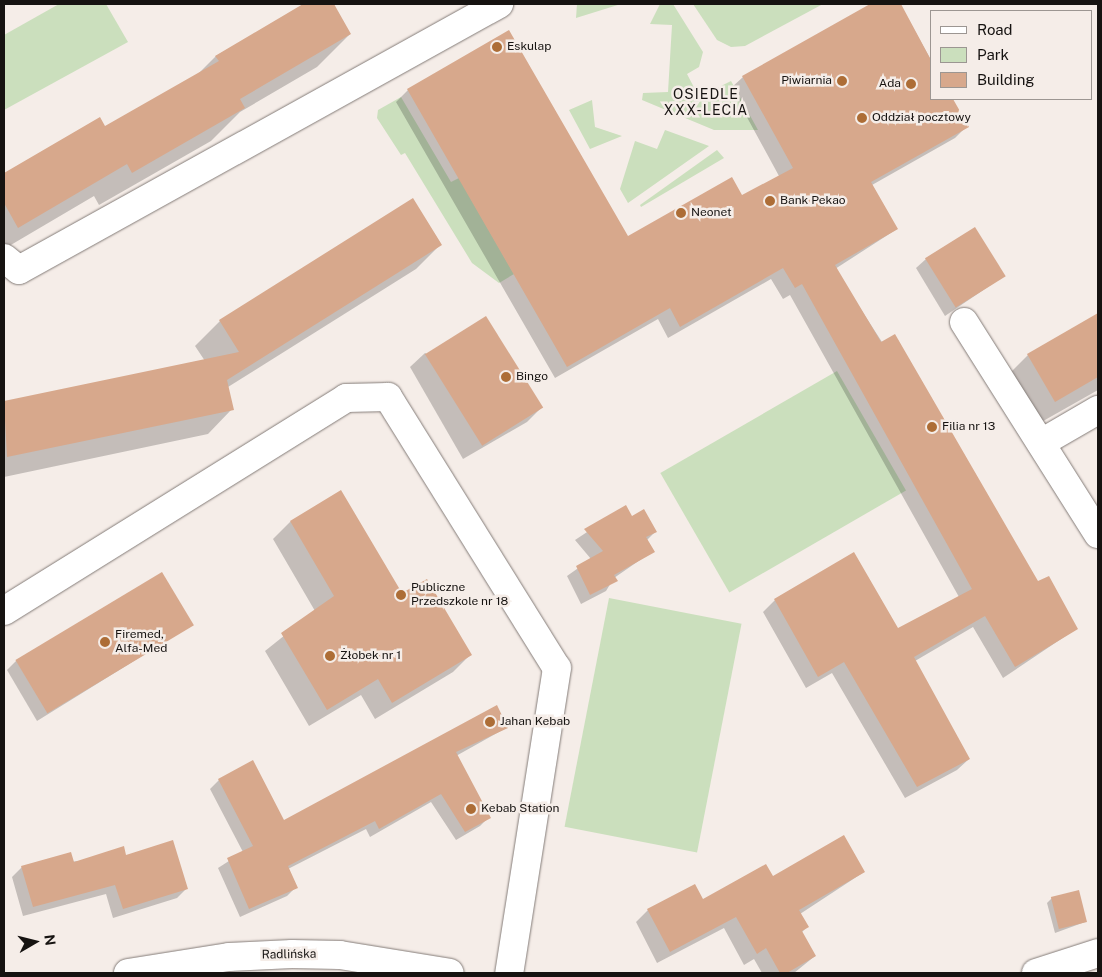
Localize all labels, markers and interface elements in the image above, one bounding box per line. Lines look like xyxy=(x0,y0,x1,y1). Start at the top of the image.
legend xyxy=(930,10,1092,100)
text: Road xyxy=(977,21,1013,38)
place label: Eskulap xyxy=(507,40,551,54)
marker: Eskulap xyxy=(491,41,503,53)
text: Park xyxy=(977,46,1009,63)
text: Building xyxy=(977,71,1035,88)
place label: Piwiarnia xyxy=(781,74,832,88)
marker: Piwiarnia xyxy=(836,75,848,87)
place label: Ada xyxy=(879,77,901,91)
marker: Ada xyxy=(905,78,917,90)
district label: OSIEDLE XXX-LECIA xyxy=(663,86,749,118)
place label: Oddział pocztowy xyxy=(872,111,971,125)
marker: Oddział pocztowy xyxy=(856,112,868,124)
place label: Bank Pekao xyxy=(780,194,846,208)
marker: Bank Pekao xyxy=(764,195,776,207)
place label: Neonet xyxy=(691,206,732,220)
marker: Neonet xyxy=(675,207,687,219)
place label: Bingo xyxy=(516,370,548,384)
marker: Bingo xyxy=(500,371,512,383)
place label: Filia nr 13 xyxy=(942,420,995,434)
marker: Filia nr 13 xyxy=(926,421,938,433)
place label: Publiczne Przedszkole nr 18 xyxy=(411,581,508,609)
marker: Publiczne Przedszkole nr 18 xyxy=(395,589,407,601)
place label: Firemed, Alfa-Med xyxy=(115,628,167,656)
marker: Firemed, Alfa-Med xyxy=(99,636,111,648)
place label: Żłobek nr 1 xyxy=(340,649,401,663)
marker: Żłobek nr 1 xyxy=(324,650,336,662)
place label: Jahan Kebab xyxy=(500,715,570,729)
marker: Jahan Kebab xyxy=(484,716,496,728)
place label: Kebab Station xyxy=(481,802,560,816)
marker: Kebab Station xyxy=(465,803,477,815)
north arrow xyxy=(10,917,60,967)
text: N xyxy=(41,933,59,946)
street label: Radlińska xyxy=(262,947,316,963)

